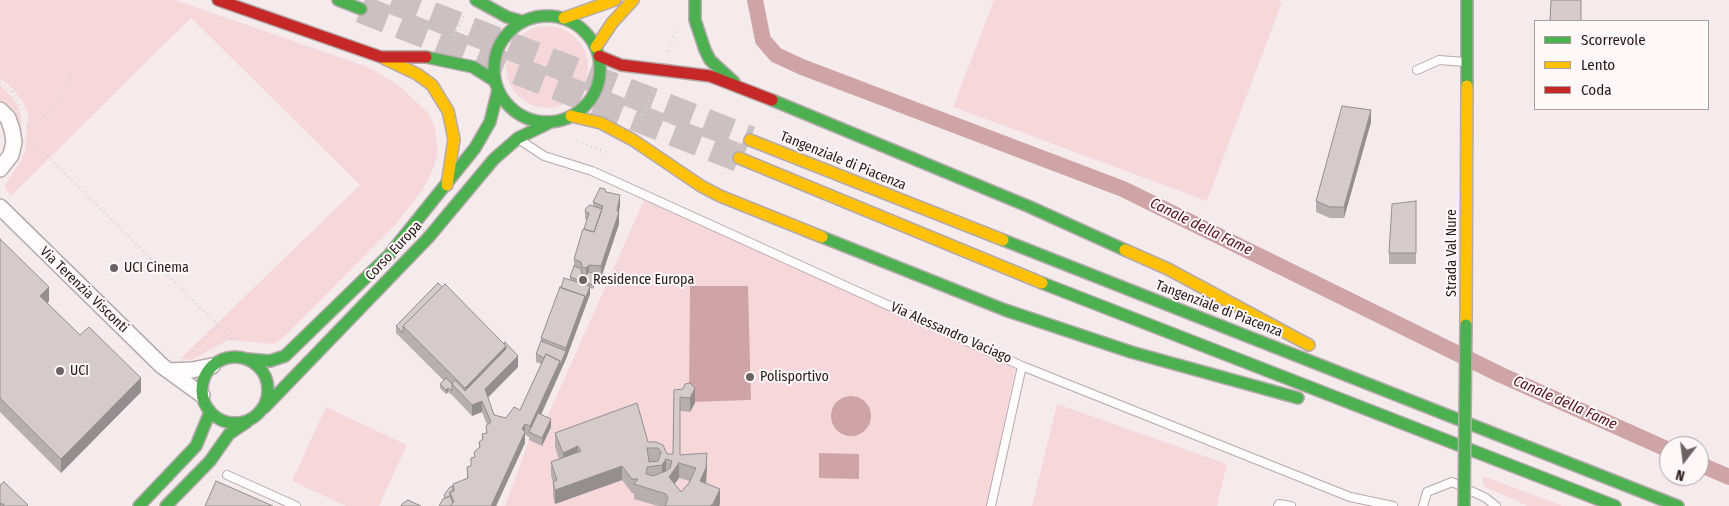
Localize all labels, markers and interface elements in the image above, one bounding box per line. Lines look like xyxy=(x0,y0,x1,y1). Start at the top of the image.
legend xyxy=(1534,20,1709,110)
text: Scorrevole xyxy=(1581,31,1646,49)
text: Lento xyxy=(1581,56,1615,74)
text: Coda xyxy=(1581,81,1612,99)
street label: Tangenziale di Piacenza xyxy=(777,128,909,194)
water label: Canale della Fame xyxy=(1147,194,1255,260)
street label: Strada Val Nure xyxy=(1444,209,1460,297)
street label: Corso Europa xyxy=(362,218,426,284)
street label: Via Terenzia Visconti xyxy=(36,243,132,337)
place label: UCI Cinema xyxy=(124,260,189,276)
marker: UCI Cinema xyxy=(108,262,120,274)
place label: Residence Europa xyxy=(593,272,694,288)
marker: Residence Europa xyxy=(577,274,589,286)
street label: Tangenziale di Piacenza xyxy=(1153,277,1285,341)
street label: Via Alessandro Vaciago xyxy=(888,299,1014,367)
place label: UCI xyxy=(70,363,89,379)
marker: UCI xyxy=(54,365,66,377)
place label: Polisportivo xyxy=(760,369,829,385)
marker: Polisportivo xyxy=(744,371,756,383)
water label: Canale della Fame xyxy=(1510,372,1620,434)
north arrow xyxy=(1659,436,1709,486)
text: N xyxy=(1674,466,1687,484)

